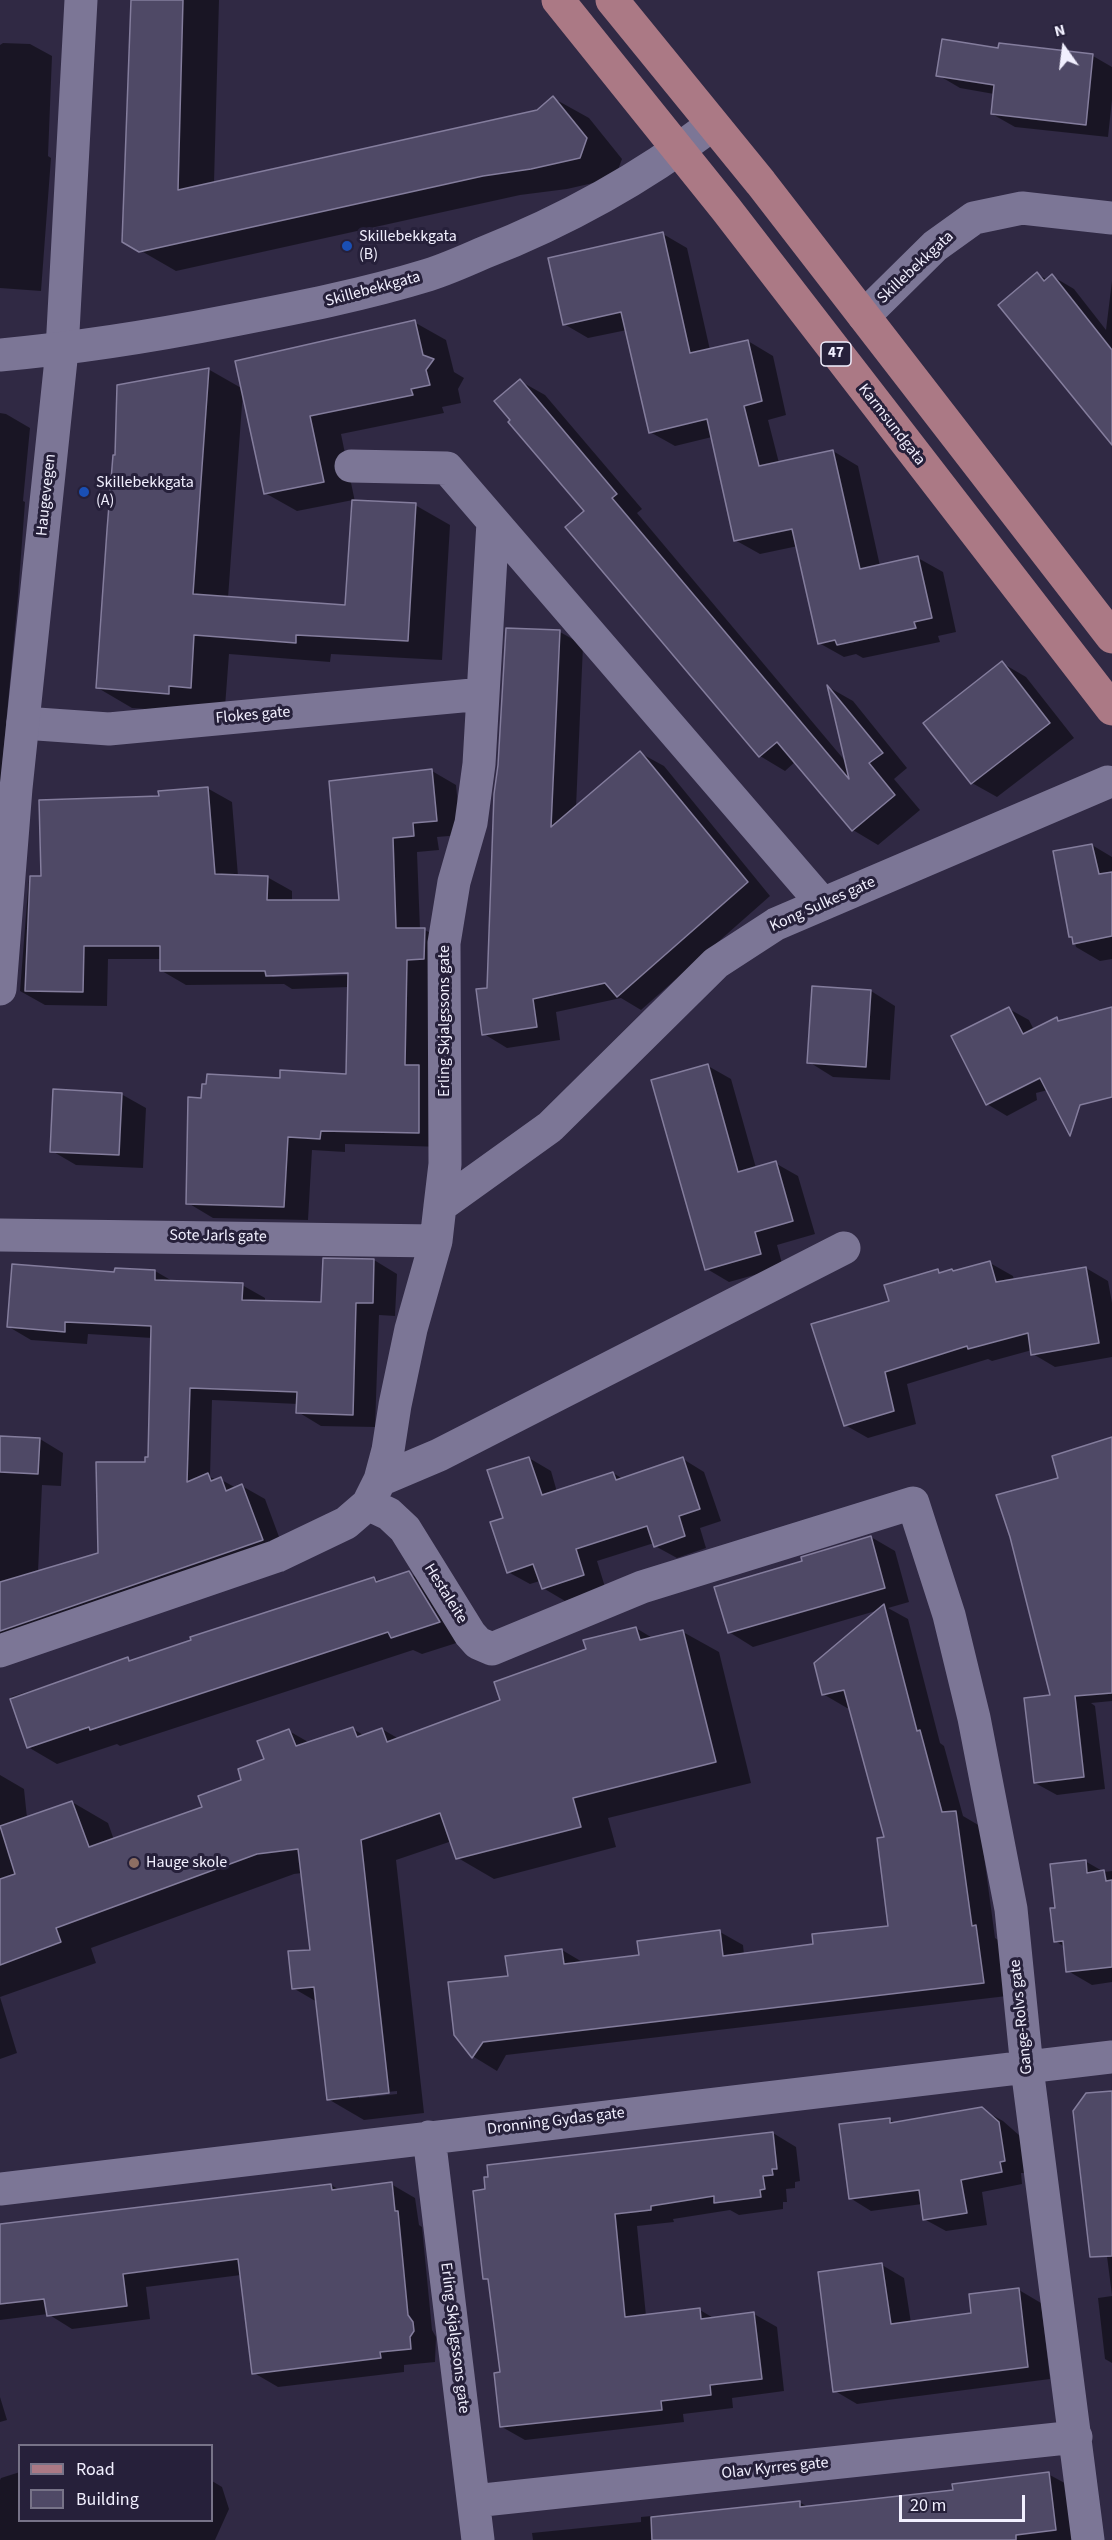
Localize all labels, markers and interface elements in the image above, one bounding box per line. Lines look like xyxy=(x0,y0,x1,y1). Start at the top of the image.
north arrow xyxy=(1034,18,1094,78)
text: N xyxy=(1052,19,1067,42)
place label: Skillebekkgata (B) xyxy=(359,227,457,265)
street label: Skillebekkgata xyxy=(874,228,958,308)
marker: Skillebekkgata (B) xyxy=(340,239,354,253)
street label: Skillebekkgata xyxy=(323,268,423,312)
road number: 47 xyxy=(821,342,851,366)
street label: Karmsundgata xyxy=(853,380,929,470)
street label: Haugevegen xyxy=(33,453,61,537)
place label: Skillebekkgata (A) xyxy=(96,473,194,511)
marker: Skillebekkgata (A) xyxy=(77,485,91,499)
street label: Flokes gate xyxy=(215,703,291,729)
street label: Kong Sulkes gate xyxy=(767,873,879,937)
street label: Erling Skjalgssons gate xyxy=(435,945,455,1097)
street label: Sote Jarls gate xyxy=(169,1227,267,1247)
street label: Hestaleite xyxy=(419,1561,471,1627)
place label: Hauge skole xyxy=(146,1853,227,1873)
marker: Hauge skole xyxy=(127,1856,141,1870)
street label: Gange-Rolvs gate xyxy=(1006,1959,1038,2075)
street label: Dronning Gydas gate xyxy=(486,2104,626,2140)
street label: Erling Skjalgssons gate xyxy=(435,2261,473,2415)
legend xyxy=(18,2444,213,2522)
street label: Olav Kyrres gate xyxy=(721,2454,829,2484)
text: Road xyxy=(76,2457,115,2482)
scale bar xyxy=(902,2483,1028,2521)
text: Building xyxy=(76,2487,139,2512)
text: 20 m xyxy=(910,2493,946,2518)

